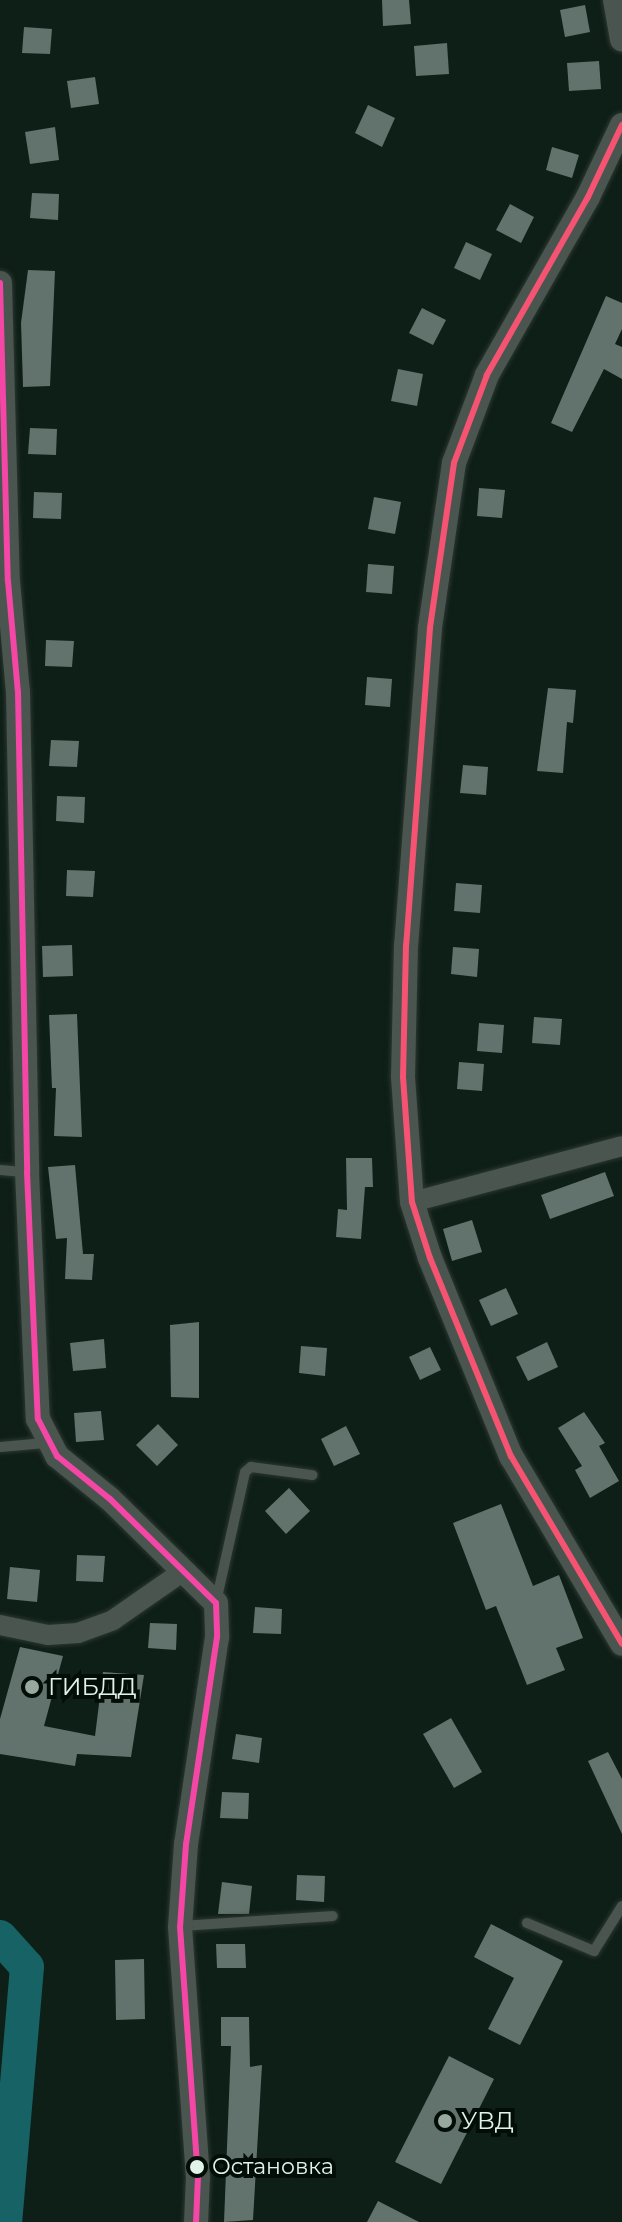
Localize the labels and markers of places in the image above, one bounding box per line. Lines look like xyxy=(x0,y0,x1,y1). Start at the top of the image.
place label: ГИБДД xyxy=(48,1673,137,1701)
marker: ГИБДД xyxy=(23,1678,41,1696)
place label: УВД xyxy=(461,2107,514,2135)
marker: УВД xyxy=(436,2112,454,2130)
place label: Остановка xyxy=(212,2154,334,2180)
marker: Остановка xyxy=(189,2159,205,2175)

